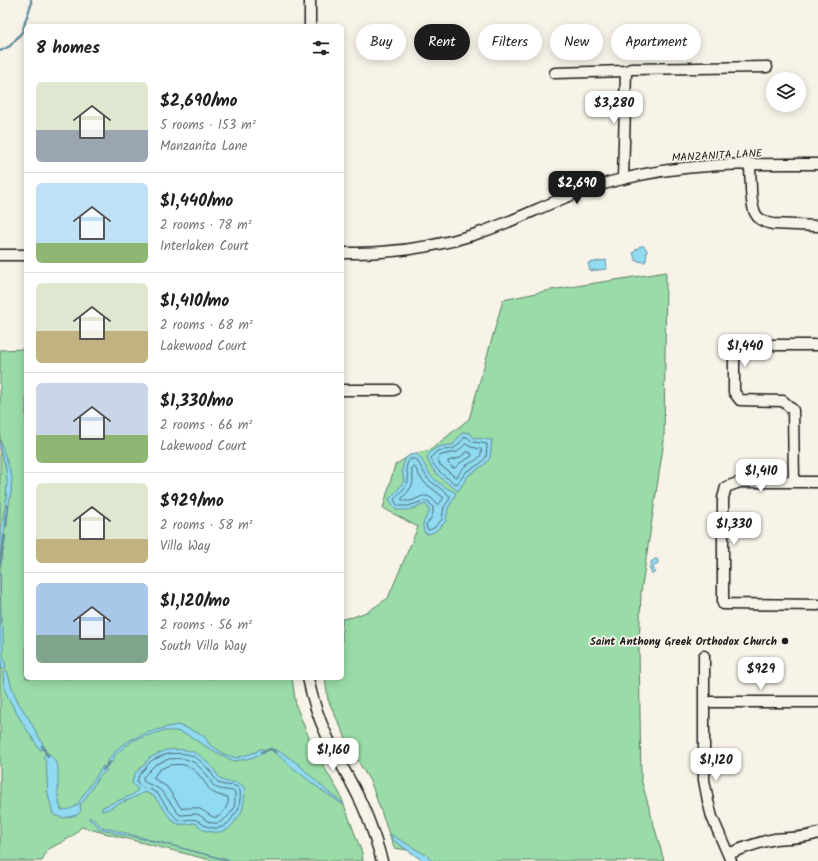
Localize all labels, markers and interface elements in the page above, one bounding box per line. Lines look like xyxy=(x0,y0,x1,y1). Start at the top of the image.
chip: Buy xyxy=(356,24,406,60)
chip: Rent xyxy=(414,24,470,60)
chip: Filters xyxy=(478,24,542,60)
chip: New xyxy=(550,24,603,60)
chip: Apartment xyxy=(611,24,701,60)
text: 8 homes xyxy=(36,35,100,62)
icon: filters xyxy=(310,37,332,59)
map controls xyxy=(766,72,806,112)
button: layers xyxy=(766,72,806,112)
text: $2,690/mo xyxy=(160,88,237,115)
pin: $3,280 xyxy=(581,91,647,125)
text: $3,280 xyxy=(594,93,634,114)
icon: home xyxy=(68,98,116,146)
text: 5 rooms · 153 m² xyxy=(160,115,256,136)
text: Manzanita Lane xyxy=(160,136,247,157)
street label: MANZANITA LANE xyxy=(671,145,763,167)
pin: $2,690 xyxy=(544,171,610,205)
text: $2,690 xyxy=(558,173,596,194)
text: $1,440/mo xyxy=(160,188,233,215)
icon: home xyxy=(68,199,116,247)
text: 2 rooms · 78 m² xyxy=(160,215,252,236)
text: Interlaken Court xyxy=(160,236,249,257)
text: $1,410/mo xyxy=(160,288,229,315)
icon: home xyxy=(68,299,116,347)
text: 2 rooms · 68 m² xyxy=(160,315,253,336)
pin: $1,440 xyxy=(712,334,778,368)
text: Lakewood Court xyxy=(160,336,247,357)
text: $1,440 xyxy=(727,336,763,357)
text: $1,330/mo xyxy=(160,388,233,415)
icon: home xyxy=(68,399,116,447)
text: 2 rooms · 66 m² xyxy=(160,415,252,436)
text: Lakewood Court xyxy=(160,436,247,457)
pin: $1,410 xyxy=(728,459,794,493)
text: $1,410 xyxy=(745,461,777,482)
text: $929/mo xyxy=(160,488,224,515)
icon: home xyxy=(68,499,116,547)
pin: $1,330 xyxy=(701,512,767,546)
text: $1,330 xyxy=(716,514,752,535)
text: 2 rooms · 58 m² xyxy=(160,515,253,536)
text: Villa Way xyxy=(160,536,210,557)
text: $1,120/mo xyxy=(160,588,230,615)
icon: home xyxy=(68,599,116,647)
text: 2 rooms · 56 m² xyxy=(160,615,252,636)
place label: Saint Anthony Greek Orthodox Church xyxy=(590,633,777,651)
text: South Villa Way xyxy=(160,636,246,657)
marker: Saint Anthony Greek Orthodox Church xyxy=(780,636,790,646)
pin: $929 xyxy=(737,657,785,691)
text: $929 xyxy=(747,659,775,680)
pin: $1,160 xyxy=(300,738,366,772)
text: $1,160 xyxy=(317,740,349,761)
pin: $1,120 xyxy=(683,748,749,782)
text: $1,120 xyxy=(699,750,733,771)

